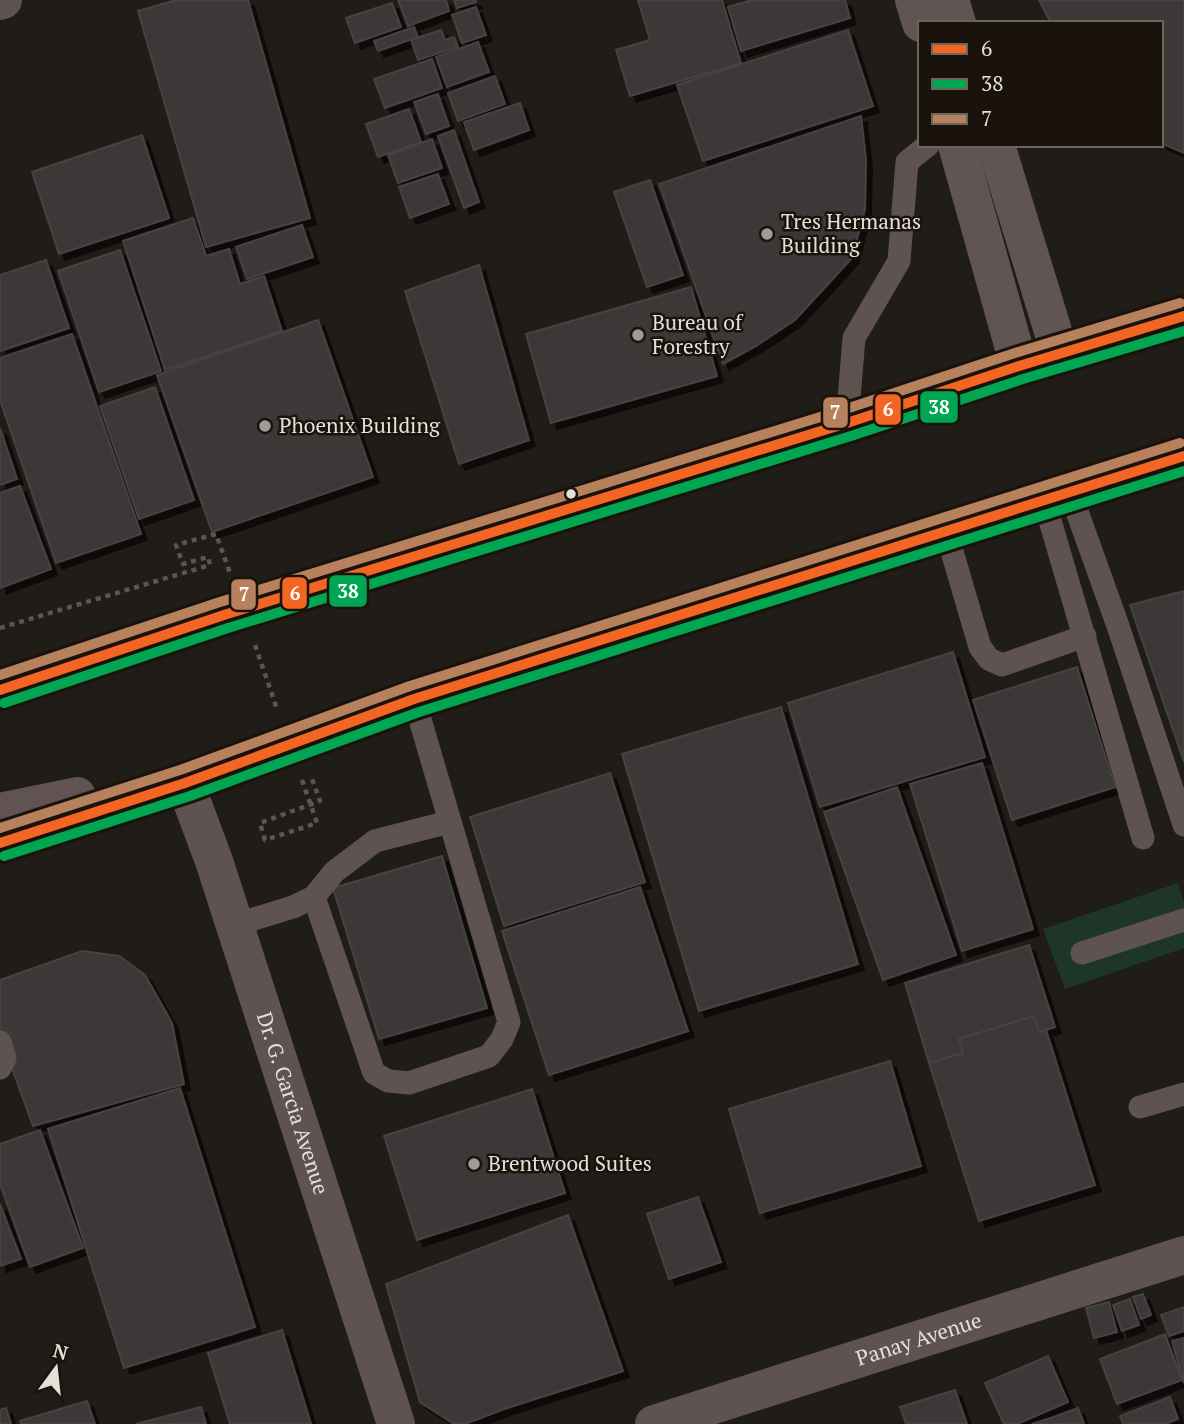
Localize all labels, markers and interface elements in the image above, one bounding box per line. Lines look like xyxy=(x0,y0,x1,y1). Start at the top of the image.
legend xyxy=(918,21,1163,147)
text: 6 xyxy=(981,34,992,62)
text: 38 xyxy=(981,69,1003,97)
text: 7 xyxy=(981,104,992,132)
place label: Tres Hermanas Building xyxy=(781,207,921,259)
marker: Tres Hermanas Building xyxy=(759,226,775,242)
place label: Bureau of Forestry xyxy=(652,308,744,360)
marker: Bureau of Forestry xyxy=(630,327,646,343)
line badge: 38 xyxy=(919,390,959,424)
line badge: 6 xyxy=(874,393,902,426)
text: 38 xyxy=(928,394,950,419)
line badge: 7 xyxy=(822,396,849,429)
text: 6 xyxy=(883,396,894,421)
text: 7 xyxy=(830,399,840,424)
place label: Phoenix Building xyxy=(279,411,441,439)
marker: Phoenix Building xyxy=(257,418,273,434)
unlabelled marker xyxy=(564,487,578,501)
line badge: 38 xyxy=(328,574,368,608)
line badge: 6 xyxy=(281,576,308,610)
line badge: 7 xyxy=(230,578,257,611)
text: 38 xyxy=(337,578,359,603)
text: 6 xyxy=(290,580,301,605)
text: 7 xyxy=(239,581,249,606)
street label: Dr. G. Garcia Avenue xyxy=(251,1008,336,1198)
place label: Brentwood Suites xyxy=(488,1149,652,1177)
marker: Brentwood Suites xyxy=(466,1156,482,1172)
street label: Panay Avenue xyxy=(852,1305,985,1372)
north arrow xyxy=(21,1333,91,1403)
text: N xyxy=(50,1337,71,1365)

